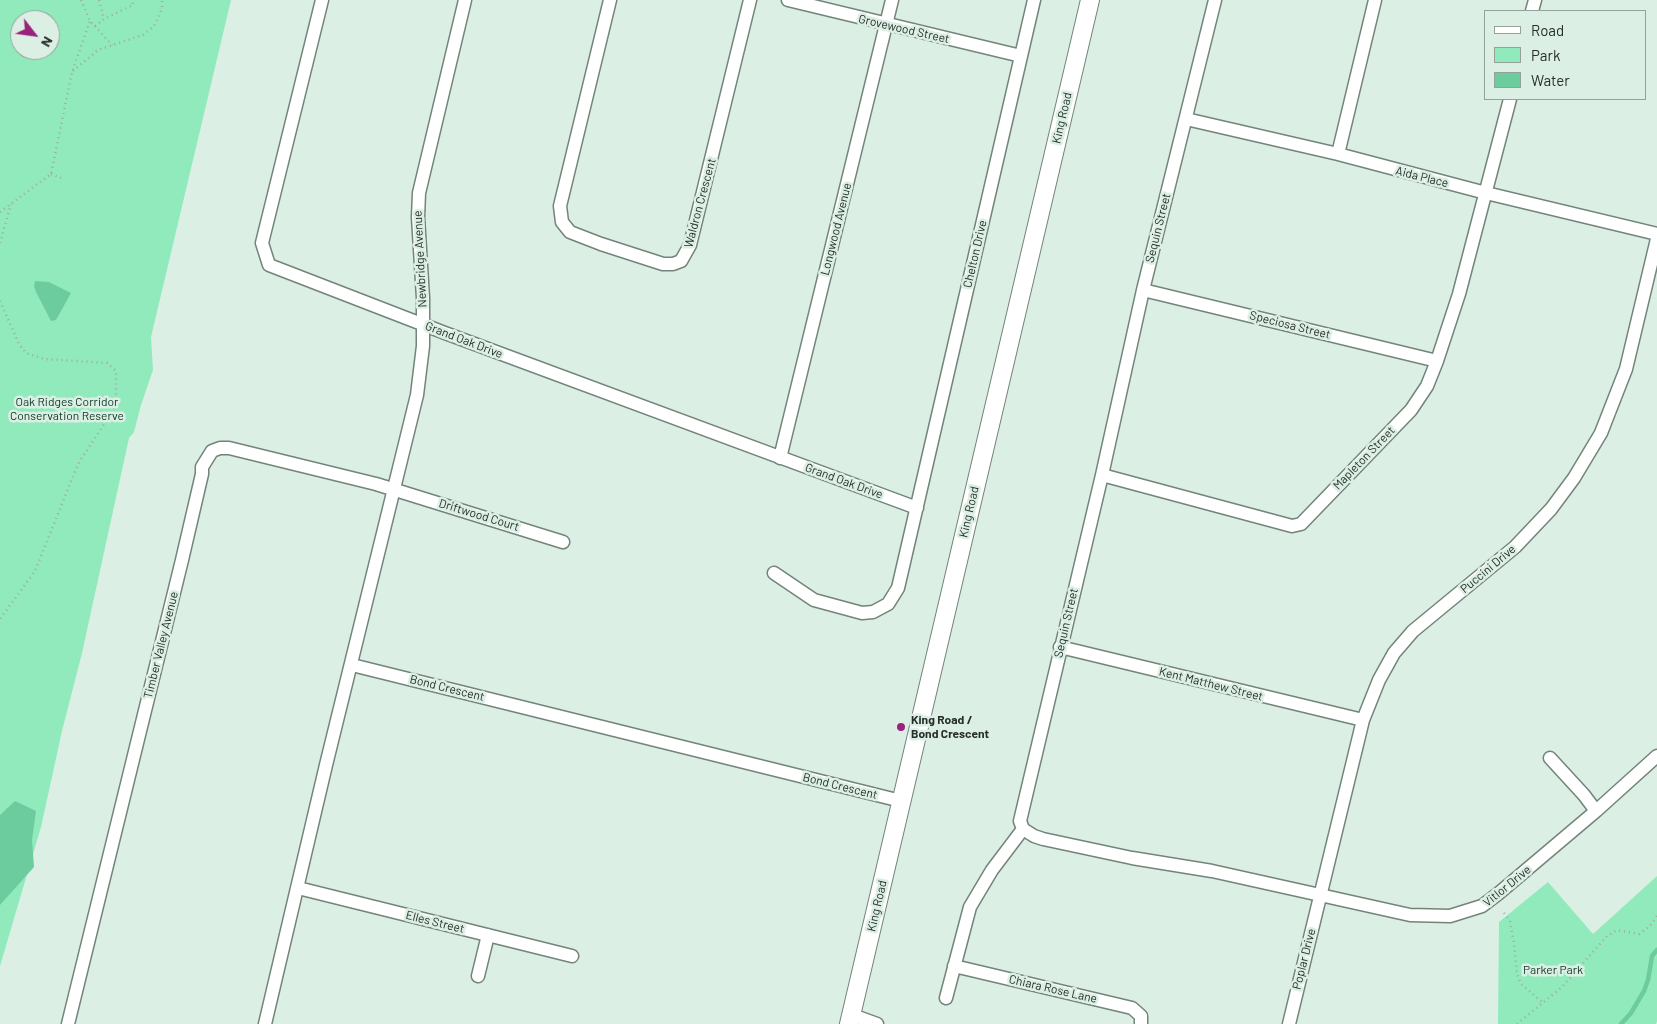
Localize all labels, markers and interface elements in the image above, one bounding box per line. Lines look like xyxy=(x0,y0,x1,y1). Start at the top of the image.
north arrow xyxy=(10,10,60,60)
legend xyxy=(1484,10,1647,100)
street label: Grovewood Street xyxy=(857,12,951,46)
text: Road xyxy=(1531,21,1564,39)
text: N xyxy=(38,34,57,51)
text: Park xyxy=(1531,46,1560,64)
text: Water xyxy=(1531,71,1570,89)
street label: King Road xyxy=(1049,91,1075,145)
street label: Waldron Crescent xyxy=(681,157,719,249)
street label: Aida Place xyxy=(1394,163,1450,191)
street label: Longwood Avenue xyxy=(818,181,854,277)
street label: Sequin Street xyxy=(1142,192,1174,264)
street label: Newbridge Avenue xyxy=(410,210,430,308)
street label: Chelton Drive xyxy=(960,219,990,289)
street label: Speciosa Street xyxy=(1248,308,1332,342)
street label: Grand Oak Drive xyxy=(423,319,505,361)
park label: Oak Ridges Corridor Conservation Reserve xyxy=(10,395,124,423)
street label: Mapleton Street xyxy=(1330,423,1398,493)
street label: Grand Oak Drive xyxy=(803,460,885,502)
street label: King Road xyxy=(956,485,982,539)
street label: Driftwood Court xyxy=(437,496,521,534)
street label: Puccini Drive xyxy=(1457,542,1519,596)
street label: Sequin Street xyxy=(1051,587,1081,659)
street label: Timber Valley Avenue xyxy=(141,590,181,700)
street label: Kent Matthew Street xyxy=(1158,664,1264,704)
street label: Bond Crescent xyxy=(408,672,486,704)
place label: King Road / Bond Crescent xyxy=(911,713,989,741)
marker: King Road / Bond Crescent xyxy=(895,721,907,733)
street label: Bond Crescent xyxy=(801,770,879,802)
street label: Vitlor Drive xyxy=(1480,862,1534,910)
street label: King Road xyxy=(864,879,890,933)
street label: Elles Street xyxy=(404,908,466,936)
street label: Poplar Drive xyxy=(1289,927,1319,991)
park label: Parker Park xyxy=(1523,963,1583,977)
street label: Chiara Rose Lane xyxy=(1008,972,1098,1006)

